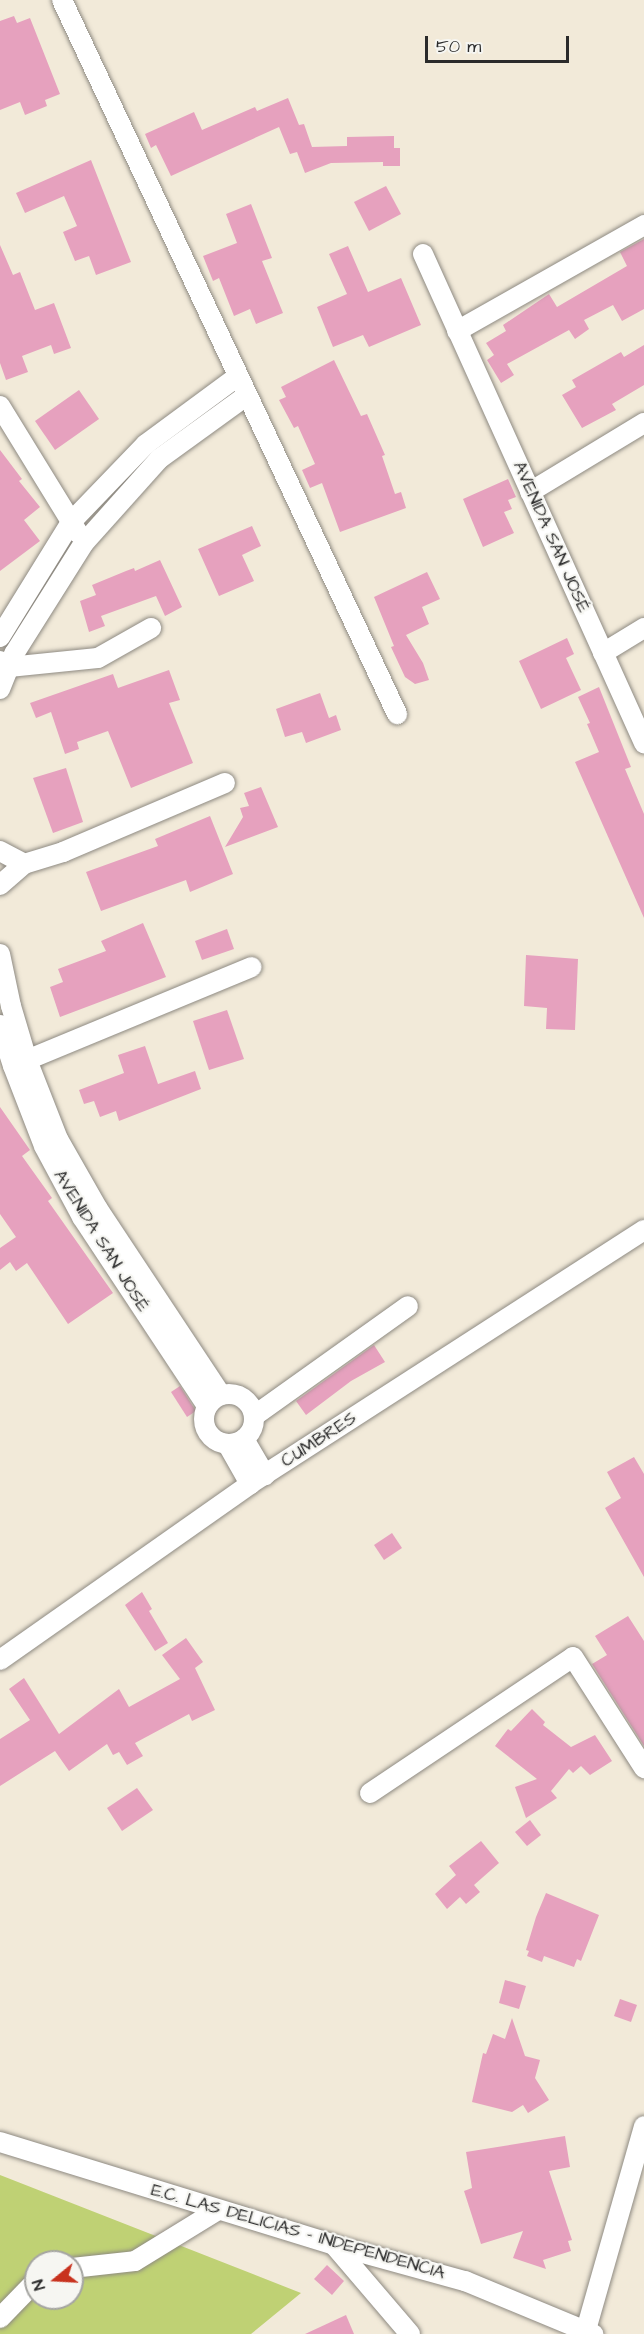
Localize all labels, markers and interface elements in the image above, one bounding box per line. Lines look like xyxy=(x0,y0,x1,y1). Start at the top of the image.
scale bar xyxy=(428,24,572,62)
text: 50 m xyxy=(436,34,481,59)
street label: AVENIDA SAN JOSÉ xyxy=(508,458,594,616)
street label: AVENIDA SAN JOSÉ xyxy=(49,1166,153,1316)
street label: CUMBRES xyxy=(277,1408,361,1472)
street label: E.C. LAS DELICIAS - INDEPENDENCIA xyxy=(148,2180,448,2284)
north arrow xyxy=(24,2250,84,2310)
text: N xyxy=(27,2277,51,2293)

